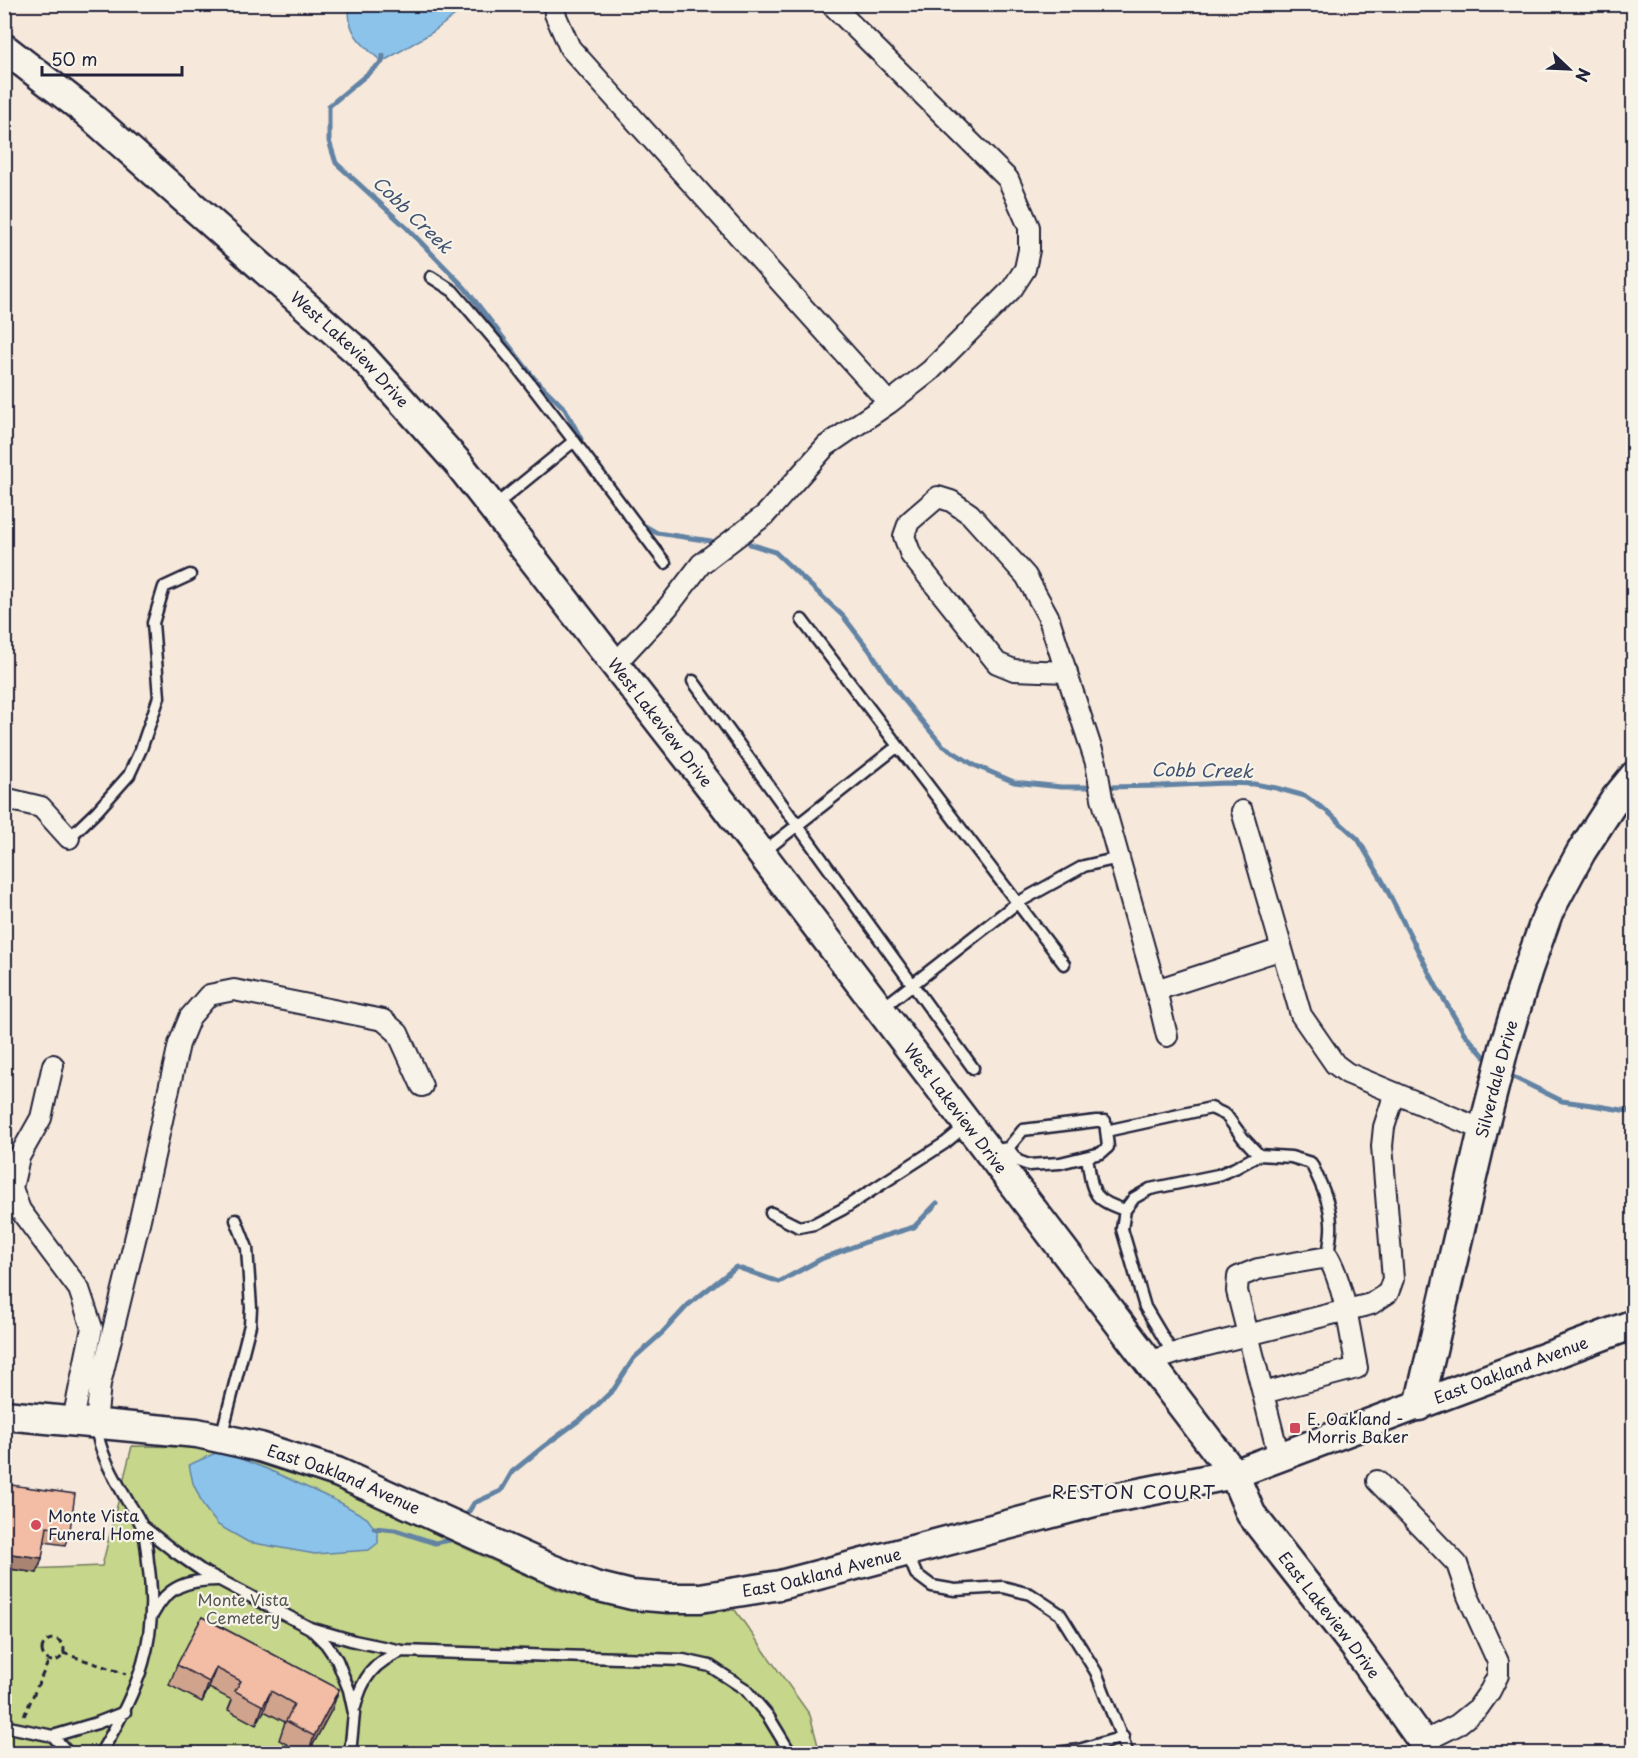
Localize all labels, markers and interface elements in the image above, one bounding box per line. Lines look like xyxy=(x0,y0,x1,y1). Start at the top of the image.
scale bar xyxy=(42,39,182,77)
north arrow xyxy=(1539,39,1599,99)
text: 50 m xyxy=(51,45,98,72)
text: N xyxy=(1570,65,1597,86)
water label: Cobb Creek xyxy=(367,169,460,260)
street label: West Lakeview Drive xyxy=(286,285,415,412)
street label: West Lakeview Drive xyxy=(603,652,719,791)
water label: Cobb Creek xyxy=(1151,755,1254,784)
street label: Silverdale Drive xyxy=(1469,1017,1523,1140)
street label: West Lakeview Drive xyxy=(899,1038,1014,1178)
street label: East Oakland Avenue xyxy=(1430,1329,1591,1409)
place label: E. Oakland - Morris Baker xyxy=(1307,1406,1409,1448)
marker: E. Oakland - Morris Baker xyxy=(1288,1421,1302,1435)
street label: East Oakland Avenue xyxy=(264,1437,425,1519)
district label: RESTON COURT xyxy=(1052,1478,1216,1505)
place label: Monte Vista Funeral Home xyxy=(48,1503,155,1545)
marker: Monte Vista Funeral Home xyxy=(29,1518,43,1532)
street label: East Oakland Avenue xyxy=(740,1540,904,1602)
street label: East Lakeview Drive xyxy=(1274,1546,1387,1683)
park label: Monte Vista Cemetery xyxy=(197,1587,289,1629)

